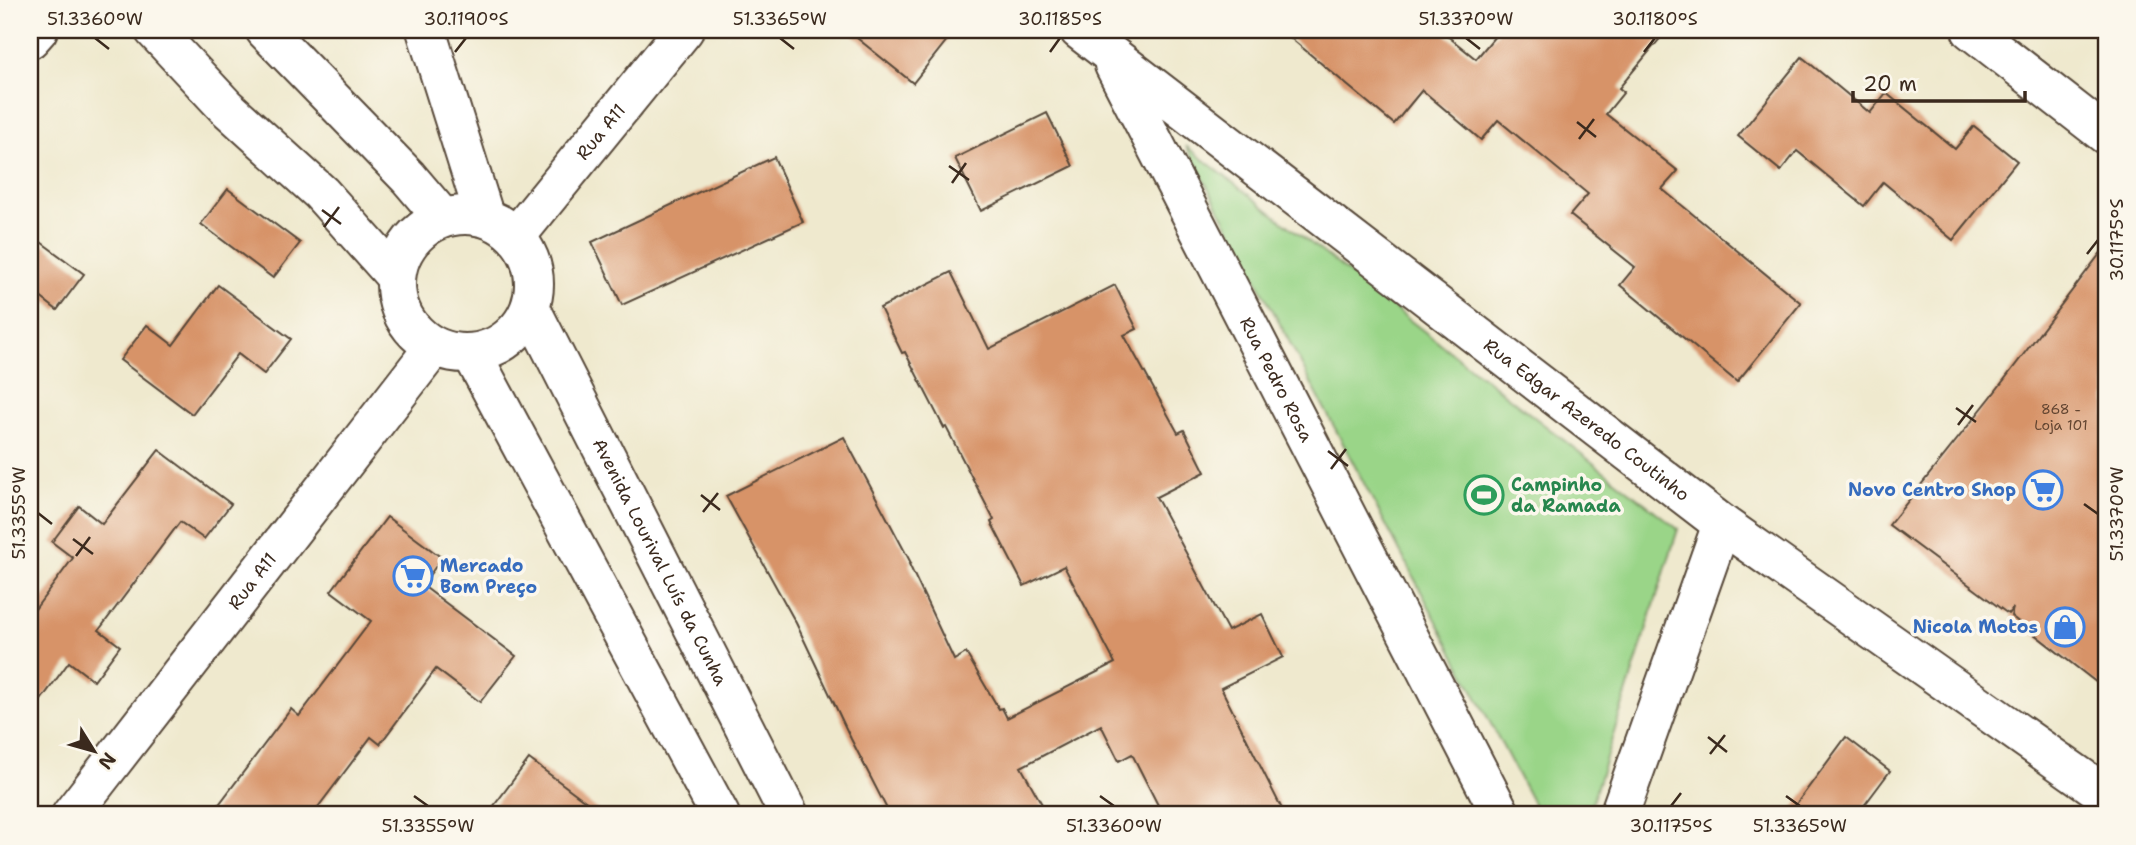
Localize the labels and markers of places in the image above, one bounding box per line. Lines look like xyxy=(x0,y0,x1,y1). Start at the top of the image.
supermarket icon: Novo Centro Shop xyxy=(2022,469,2064,511)
place label: Campinho da Ramada xyxy=(1511,473,1621,518)
sports icon: Campinho da Ramada xyxy=(1463,474,1505,516)
place label: Novo Centro Shop xyxy=(1848,478,2016,502)
place label: Mercado Bom Preço xyxy=(440,554,537,599)
supermarket icon: Mercado Bom Preço xyxy=(392,555,434,597)
shop icon: Nicola Motos xyxy=(2044,606,2086,648)
place label: Nicola Motos xyxy=(1913,615,2038,639)

